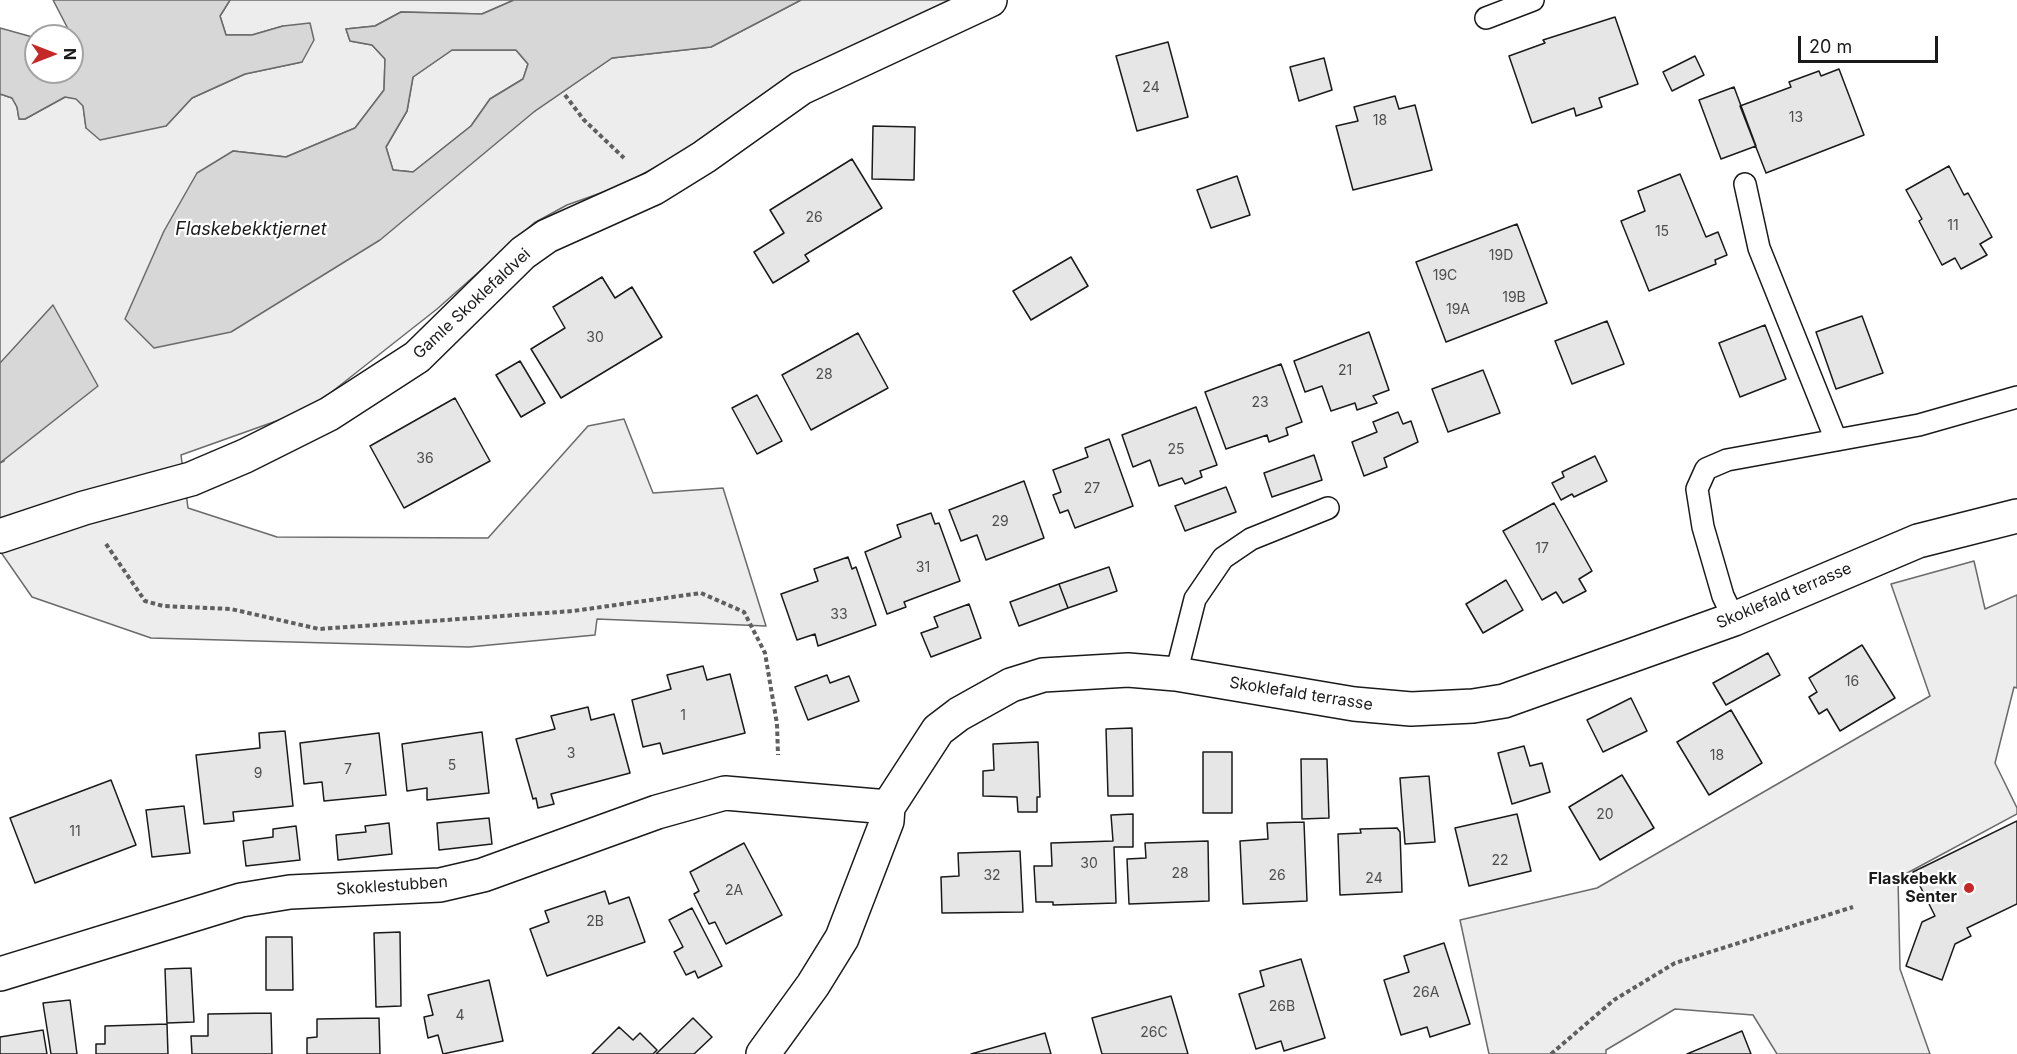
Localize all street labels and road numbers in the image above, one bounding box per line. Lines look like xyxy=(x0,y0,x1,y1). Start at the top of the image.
street label: Gamle Skoklefaldvei xyxy=(409,245,535,363)
street label: Skoklefald terrasse xyxy=(1714,559,1854,633)
street label: Skoklefald terrasse xyxy=(1228,673,1374,715)
street label: Skoklestubben xyxy=(336,873,448,899)

